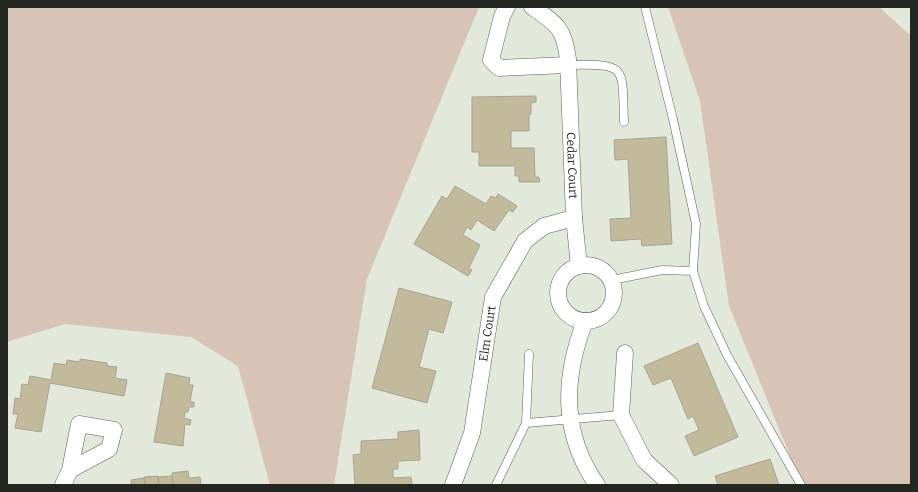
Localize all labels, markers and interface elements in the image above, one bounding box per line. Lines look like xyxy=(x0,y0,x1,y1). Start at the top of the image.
street label: Cedar Court xyxy=(564,132,580,200)
street label: Elm Court xyxy=(476,304,499,362)

